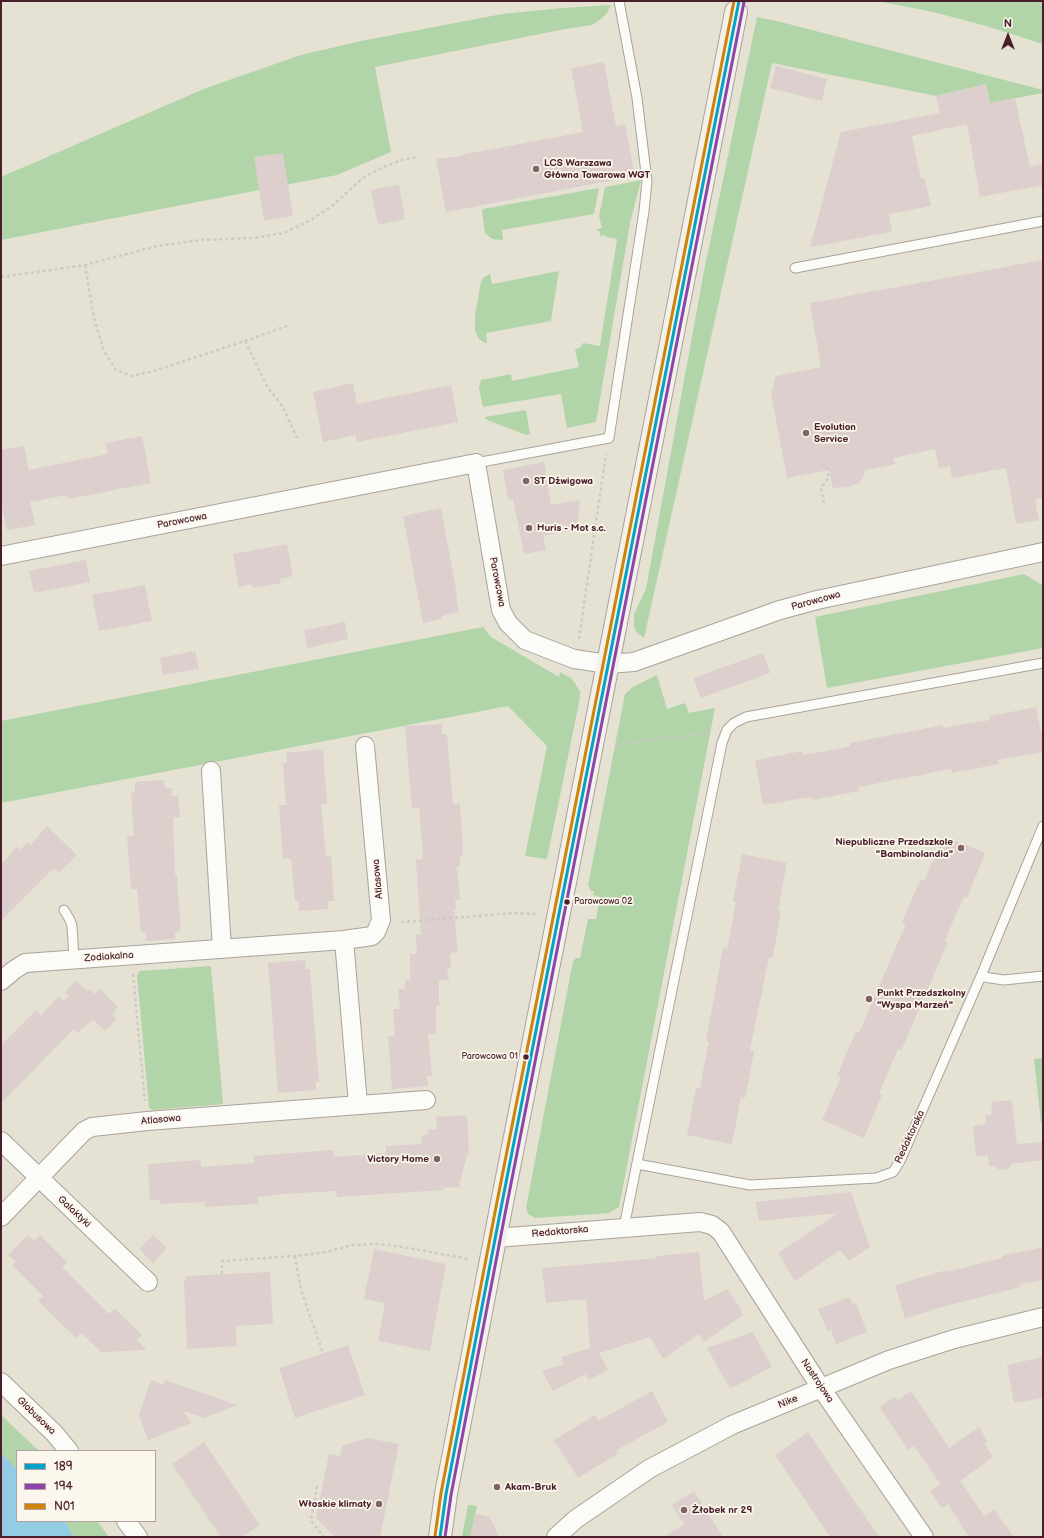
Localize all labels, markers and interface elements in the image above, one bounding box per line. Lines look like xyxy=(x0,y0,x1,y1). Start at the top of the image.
north arrow xyxy=(988,16,1028,56)
text: N xyxy=(1004,17,1012,30)
place label: LCS Warszawa Główna Towarowa WGT xyxy=(544,157,650,180)
marker: LCS Warszawa Główna Towarowa WGT xyxy=(531,164,541,174)
place label: Evolution Service xyxy=(814,421,856,444)
marker: Evolution Service xyxy=(801,428,811,438)
place label: ST Dźwigowa xyxy=(534,475,593,487)
marker: ST Dźwigowa xyxy=(521,476,531,486)
street label: Parowcowa xyxy=(156,510,208,532)
place label: Huris - Mot s.c. xyxy=(537,522,606,534)
marker: Huris - Mot s.c. xyxy=(524,523,534,533)
street label: Parowcowa xyxy=(486,556,508,608)
street label: Parowcowa xyxy=(790,589,842,613)
place label: Niepubliczne Przedszkole "Bambinolandia" xyxy=(835,836,953,860)
marker: Niepubliczne Przedszkole "Bambinolandia" xyxy=(956,843,966,853)
street label: Atlasowa xyxy=(370,859,386,899)
marker: Parowcowa 02 xyxy=(562,897,572,907)
place label: Parowcowa 02 xyxy=(574,897,632,907)
street label: Zodiakalna xyxy=(84,949,134,965)
place label: Punkt Przedszkolny "Wyspa Marzeń" xyxy=(877,987,966,1010)
marker: Punkt Przedszkolny "Wyspa Marzeń" xyxy=(864,994,874,1004)
place label: Parowcowa 01 xyxy=(461,1052,518,1062)
marker: Parowcowa 01 xyxy=(521,1052,531,1062)
street label: Redaktorska xyxy=(893,1109,927,1165)
street label: Atlasowa xyxy=(141,1112,181,1128)
place label: Victory Home xyxy=(367,1153,429,1165)
marker: Victory Home xyxy=(432,1154,442,1164)
street label: Galaktyki xyxy=(55,1194,93,1230)
street label: Redaktorska xyxy=(531,1224,589,1240)
street label: Nastrojowa xyxy=(798,1357,836,1405)
street label: Nike xyxy=(776,1393,800,1411)
street label: Globusowa xyxy=(14,1395,58,1437)
legend xyxy=(16,1450,156,1522)
text: 189 xyxy=(54,1459,73,1474)
text: 194 xyxy=(54,1479,73,1494)
place label: Akam-Bruk xyxy=(505,1481,556,1493)
marker: Akam-Bruk xyxy=(492,1482,502,1492)
place label: Włoskie klimaty xyxy=(299,1498,371,1510)
text: N01 xyxy=(54,1499,75,1514)
marker: Włoskie klimaty xyxy=(374,1499,384,1509)
place label: Żłobek nr 29 xyxy=(692,1504,752,1516)
marker: Żłobek nr 29 xyxy=(679,1505,689,1515)

